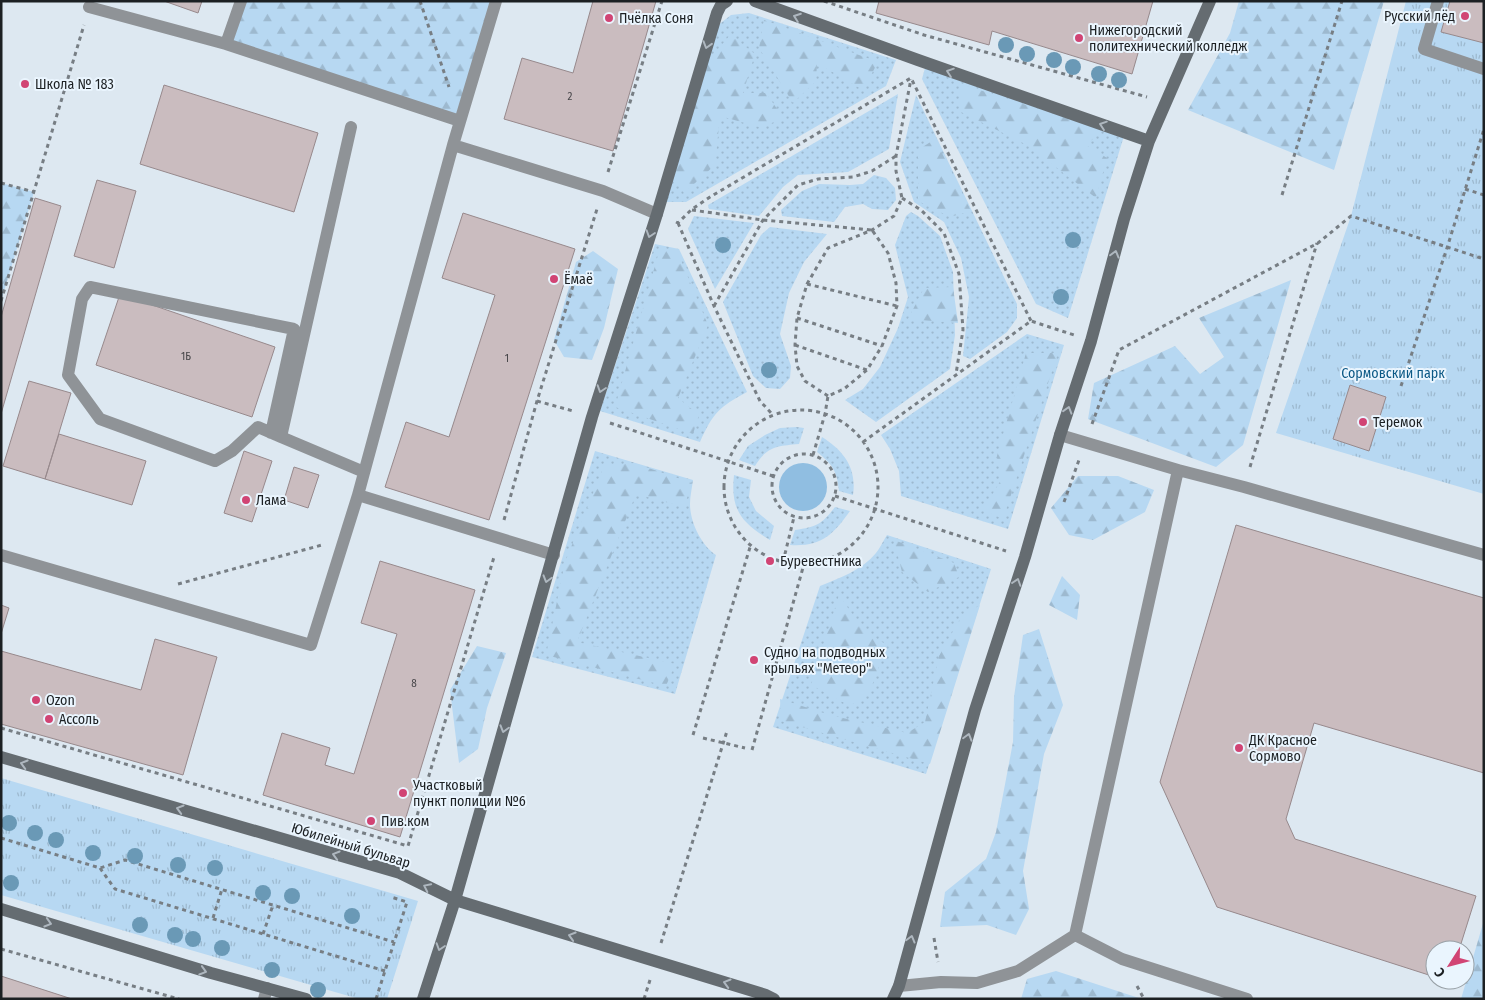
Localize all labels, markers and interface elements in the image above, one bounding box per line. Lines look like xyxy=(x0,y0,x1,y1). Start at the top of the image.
place label: Русский лёд xyxy=(1384,8,1455,25)
place label: Пчёлка Соня xyxy=(619,10,693,27)
marker: Русский лёд xyxy=(1459,10,1471,22)
marker: Пчёлка Соня xyxy=(603,12,615,24)
one-way arrow xyxy=(793,13,802,23)
place label: Нижегородский политехнический колледж xyxy=(1089,22,1247,55)
marker: Нижегородский политехнический колледж xyxy=(1073,32,1085,44)
one-way arrow xyxy=(703,40,713,48)
one-way arrow xyxy=(946,68,954,78)
place label: Школа № 183 xyxy=(35,76,114,93)
marker: Школа № 183 xyxy=(19,78,31,90)
house number: 2 xyxy=(568,90,573,103)
one-way arrow xyxy=(1099,121,1108,131)
one-way arrow xyxy=(646,229,656,237)
one-way arrow xyxy=(1109,250,1119,259)
place label: Ёмаё xyxy=(564,271,593,288)
marker: Ёмаё xyxy=(548,273,560,285)
house number: 1Б xyxy=(181,350,191,363)
house number: 1 xyxy=(505,352,509,365)
park label: Сормовский парк xyxy=(1341,365,1445,382)
one-way arrow xyxy=(597,384,607,392)
one-way arrow xyxy=(1063,406,1073,414)
place label: Теремок xyxy=(1373,414,1423,431)
marker: Теремок xyxy=(1357,416,1369,428)
place label: Лама xyxy=(256,492,287,509)
marker: Лама xyxy=(240,494,252,506)
place label: Буревестника xyxy=(780,553,862,570)
marker: Буревестника xyxy=(764,555,776,567)
one-way arrow xyxy=(543,574,553,582)
one-way arrow xyxy=(1011,578,1021,587)
place label: Судно на подводных крыльях "Метеор" xyxy=(764,644,886,677)
marker: Судно на подводных крыльях "Метеор" xyxy=(748,654,760,666)
house number: 8 xyxy=(411,677,417,690)
place label: Ozon xyxy=(46,692,75,709)
marker: Ozon xyxy=(30,694,42,706)
place label: Ассоль xyxy=(59,711,99,728)
marker: Ассоль xyxy=(43,713,55,725)
one-way arrow xyxy=(500,724,510,732)
place label: ДК Красное Сормово xyxy=(1248,732,1317,765)
one-way arrow xyxy=(962,733,972,742)
marker: ДК Красное Сормово xyxy=(1233,742,1245,754)
one-way arrow xyxy=(20,759,28,770)
place label: Участковый пункт полиции №6 xyxy=(412,777,526,810)
marker: Участковый пункт полиции №6 xyxy=(397,787,409,799)
one-way arrow xyxy=(176,805,185,815)
place label: Пив.ком xyxy=(381,813,429,830)
marker: Пив.ком xyxy=(365,815,377,827)
street label: Юбилейный бульвар xyxy=(289,819,412,872)
one-way arrow xyxy=(332,850,341,860)
one-way arrow xyxy=(424,883,433,893)
one-way arrow xyxy=(43,918,52,928)
one-way arrow xyxy=(568,932,577,942)
one-way arrow xyxy=(906,936,916,944)
north arrow xyxy=(1425,940,1475,990)
one-way arrow xyxy=(436,942,446,950)
text: С xyxy=(1430,964,1449,980)
one-way arrow xyxy=(199,965,207,975)
one-way arrow xyxy=(724,979,732,989)

